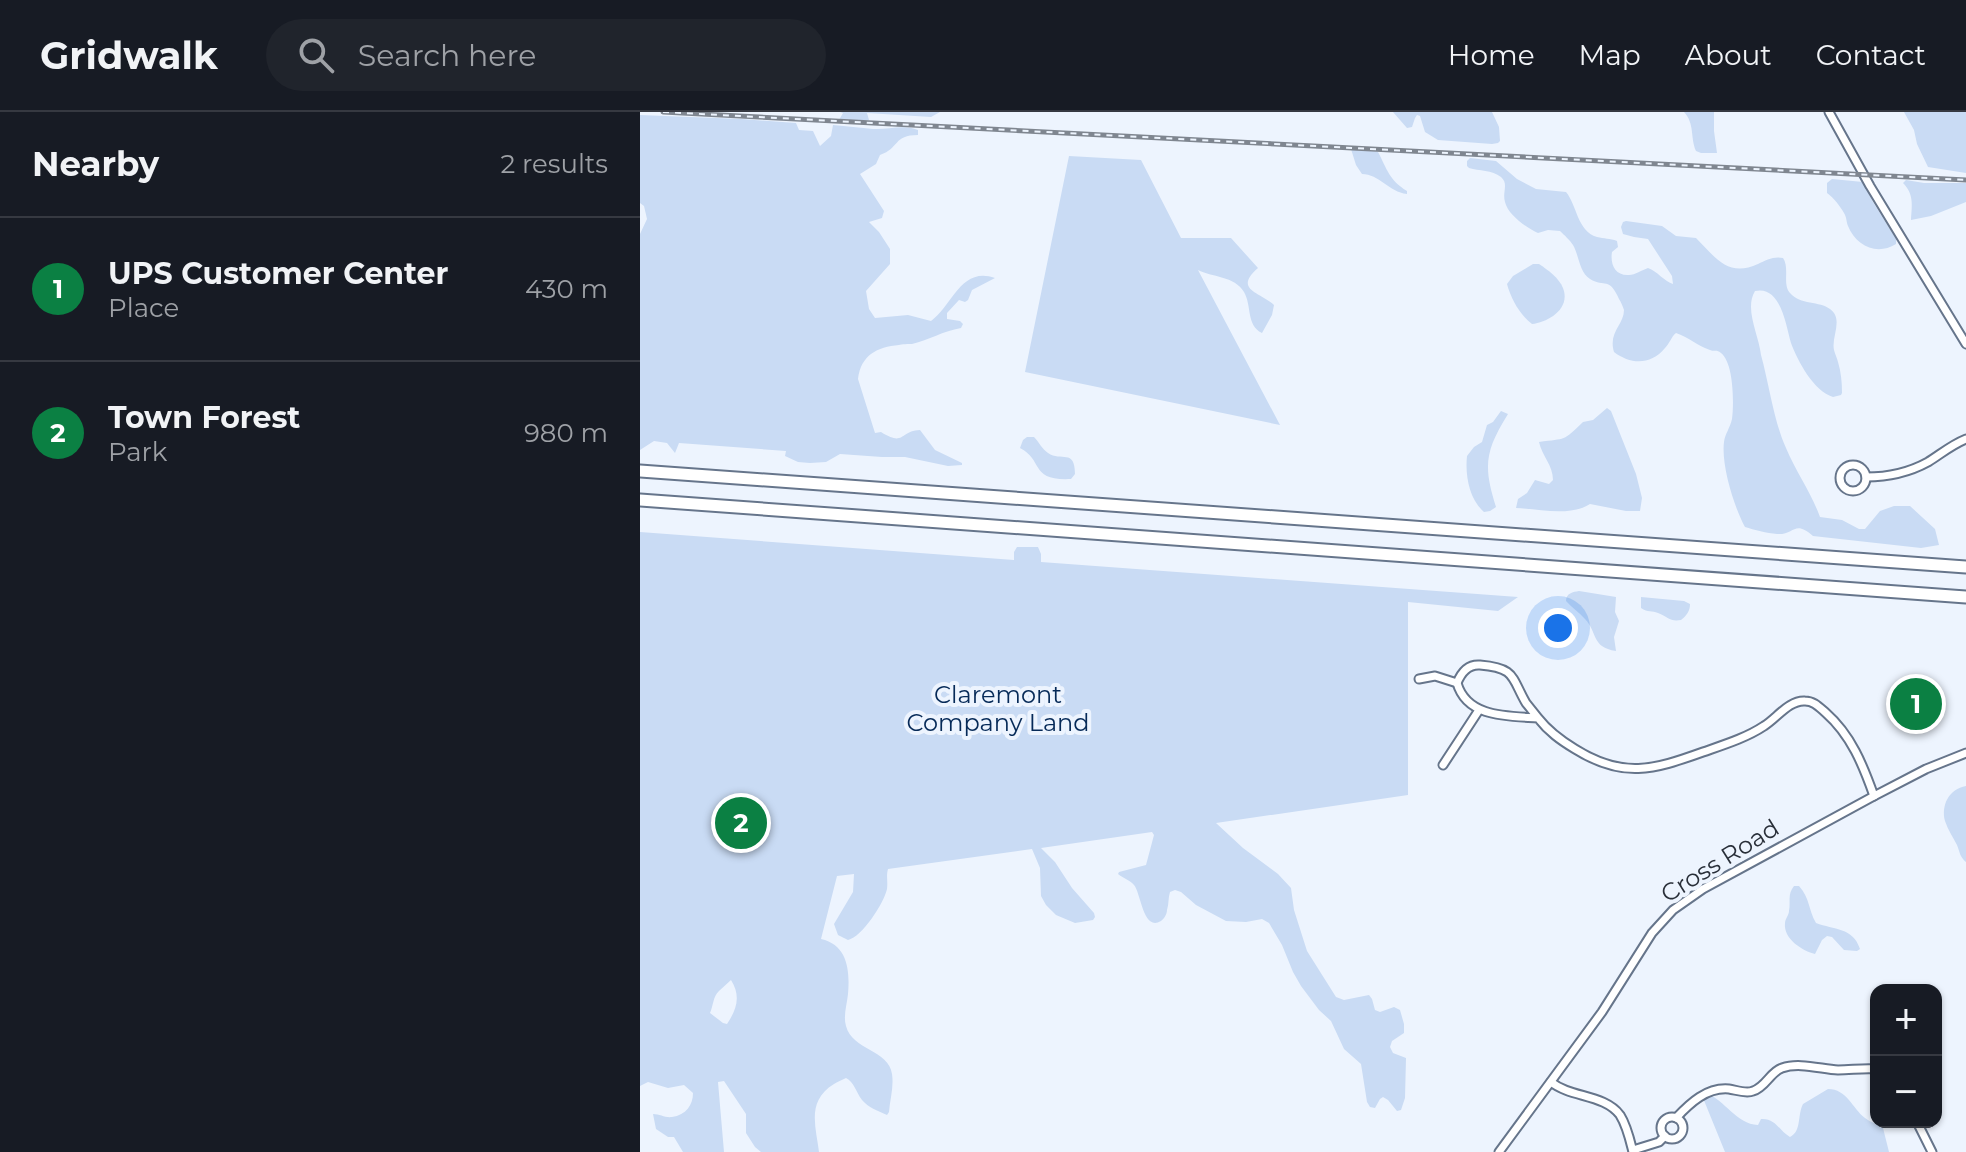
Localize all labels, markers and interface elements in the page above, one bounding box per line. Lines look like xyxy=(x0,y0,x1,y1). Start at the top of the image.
search box xyxy=(266,19,826,91)
text: Gridwalk xyxy=(40,32,218,79)
icon: search xyxy=(294,33,338,77)
text: Search here xyxy=(358,37,536,74)
text: Home xyxy=(1448,38,1535,72)
text: Map xyxy=(1579,38,1641,72)
text: About xyxy=(1685,38,1772,72)
text: Contact xyxy=(1816,38,1926,72)
text: Nearby xyxy=(32,143,159,185)
text: 2 results xyxy=(500,148,608,180)
text: UPS Customer Center xyxy=(108,255,448,292)
text: 1 xyxy=(53,273,63,305)
text: 430 m xyxy=(525,273,608,305)
text: Place xyxy=(108,292,179,324)
text: Town Forest xyxy=(108,399,300,436)
text: 2 xyxy=(50,417,66,449)
text: 980 m xyxy=(524,417,608,449)
text: Park xyxy=(108,436,167,468)
your location xyxy=(1538,608,1578,648)
pin: 1 xyxy=(1890,674,1942,734)
park label: Claremont Company Land xyxy=(906,680,1090,737)
pin: 2 xyxy=(715,793,767,853)
street label: Cross Road xyxy=(1655,813,1784,908)
map controls xyxy=(1870,984,1942,1128)
button: + xyxy=(1870,984,1942,1056)
button: − xyxy=(1870,1056,1942,1128)

